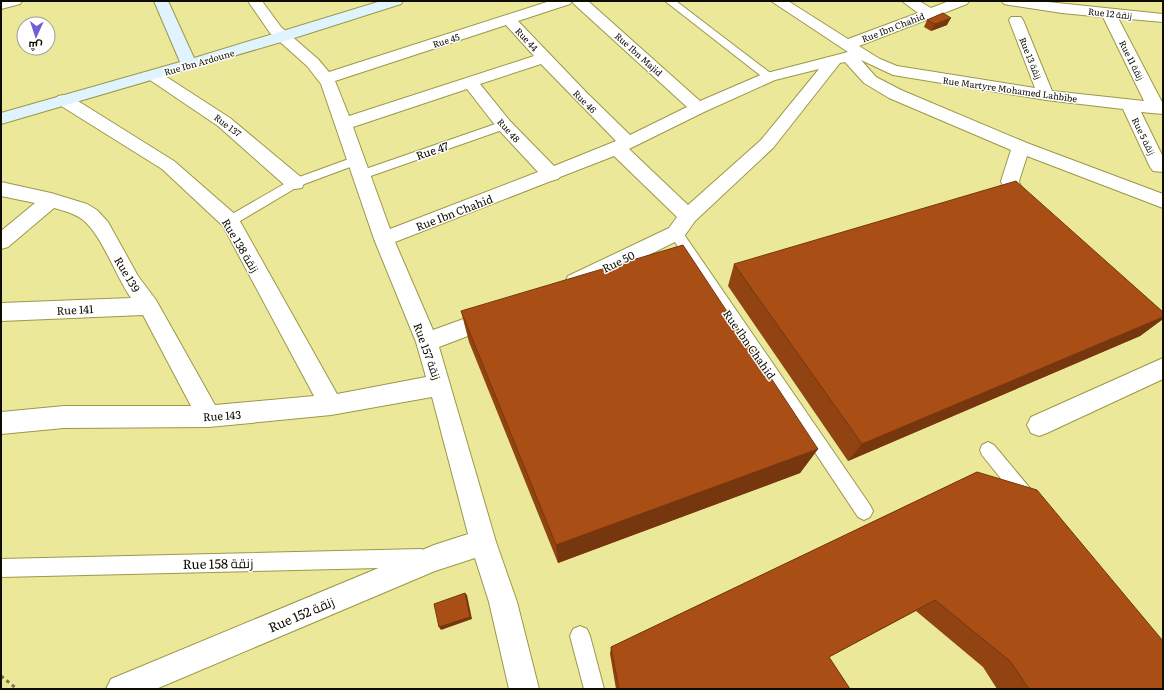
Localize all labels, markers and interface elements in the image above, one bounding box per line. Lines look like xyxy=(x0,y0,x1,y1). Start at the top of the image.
street label: Rue 12 زنقة xyxy=(1087,4,1133,22)
street label: Rue Ibn Chahid xyxy=(859,8,927,45)
north arrow xyxy=(16,16,56,56)
street label: Rue 44 xyxy=(512,24,542,54)
street label: Rue 45 xyxy=(431,29,462,51)
street label: Rue Ibn Majid xyxy=(612,29,666,80)
street label: Rue 13 زنقة xyxy=(1016,35,1046,81)
street label: Rue 11 زنقة xyxy=(1116,38,1148,82)
text: ش xyxy=(28,39,43,55)
street label: Rue Ibn Ardoune xyxy=(162,45,236,79)
street label: Rue Martyre Mohamed Lahbibe xyxy=(942,73,1078,105)
street label: Rue 46 xyxy=(570,86,600,116)
street label: Rue 137 xyxy=(211,110,245,140)
street label: Rue 48 xyxy=(494,115,524,145)
street label: Rue 5 زنقة xyxy=(1129,115,1159,157)
street label: Rue 47 xyxy=(413,137,451,163)
street label: Rue Ibn Chahid xyxy=(413,190,495,234)
street label: Rue 138 زنقة xyxy=(219,215,263,275)
street label: Rue 50 xyxy=(599,246,637,276)
street label: Rue 139 xyxy=(111,253,145,295)
street label: Rue 141 xyxy=(56,300,94,318)
street label: Rue Ibn Chahid xyxy=(720,306,780,382)
street label: Rue 157 زنقة xyxy=(410,320,446,382)
street label: Rue 143 xyxy=(202,406,242,424)
street label: Rue 158 زنقة xyxy=(182,553,254,573)
street label: Rue 152 زنقة xyxy=(265,592,337,636)

